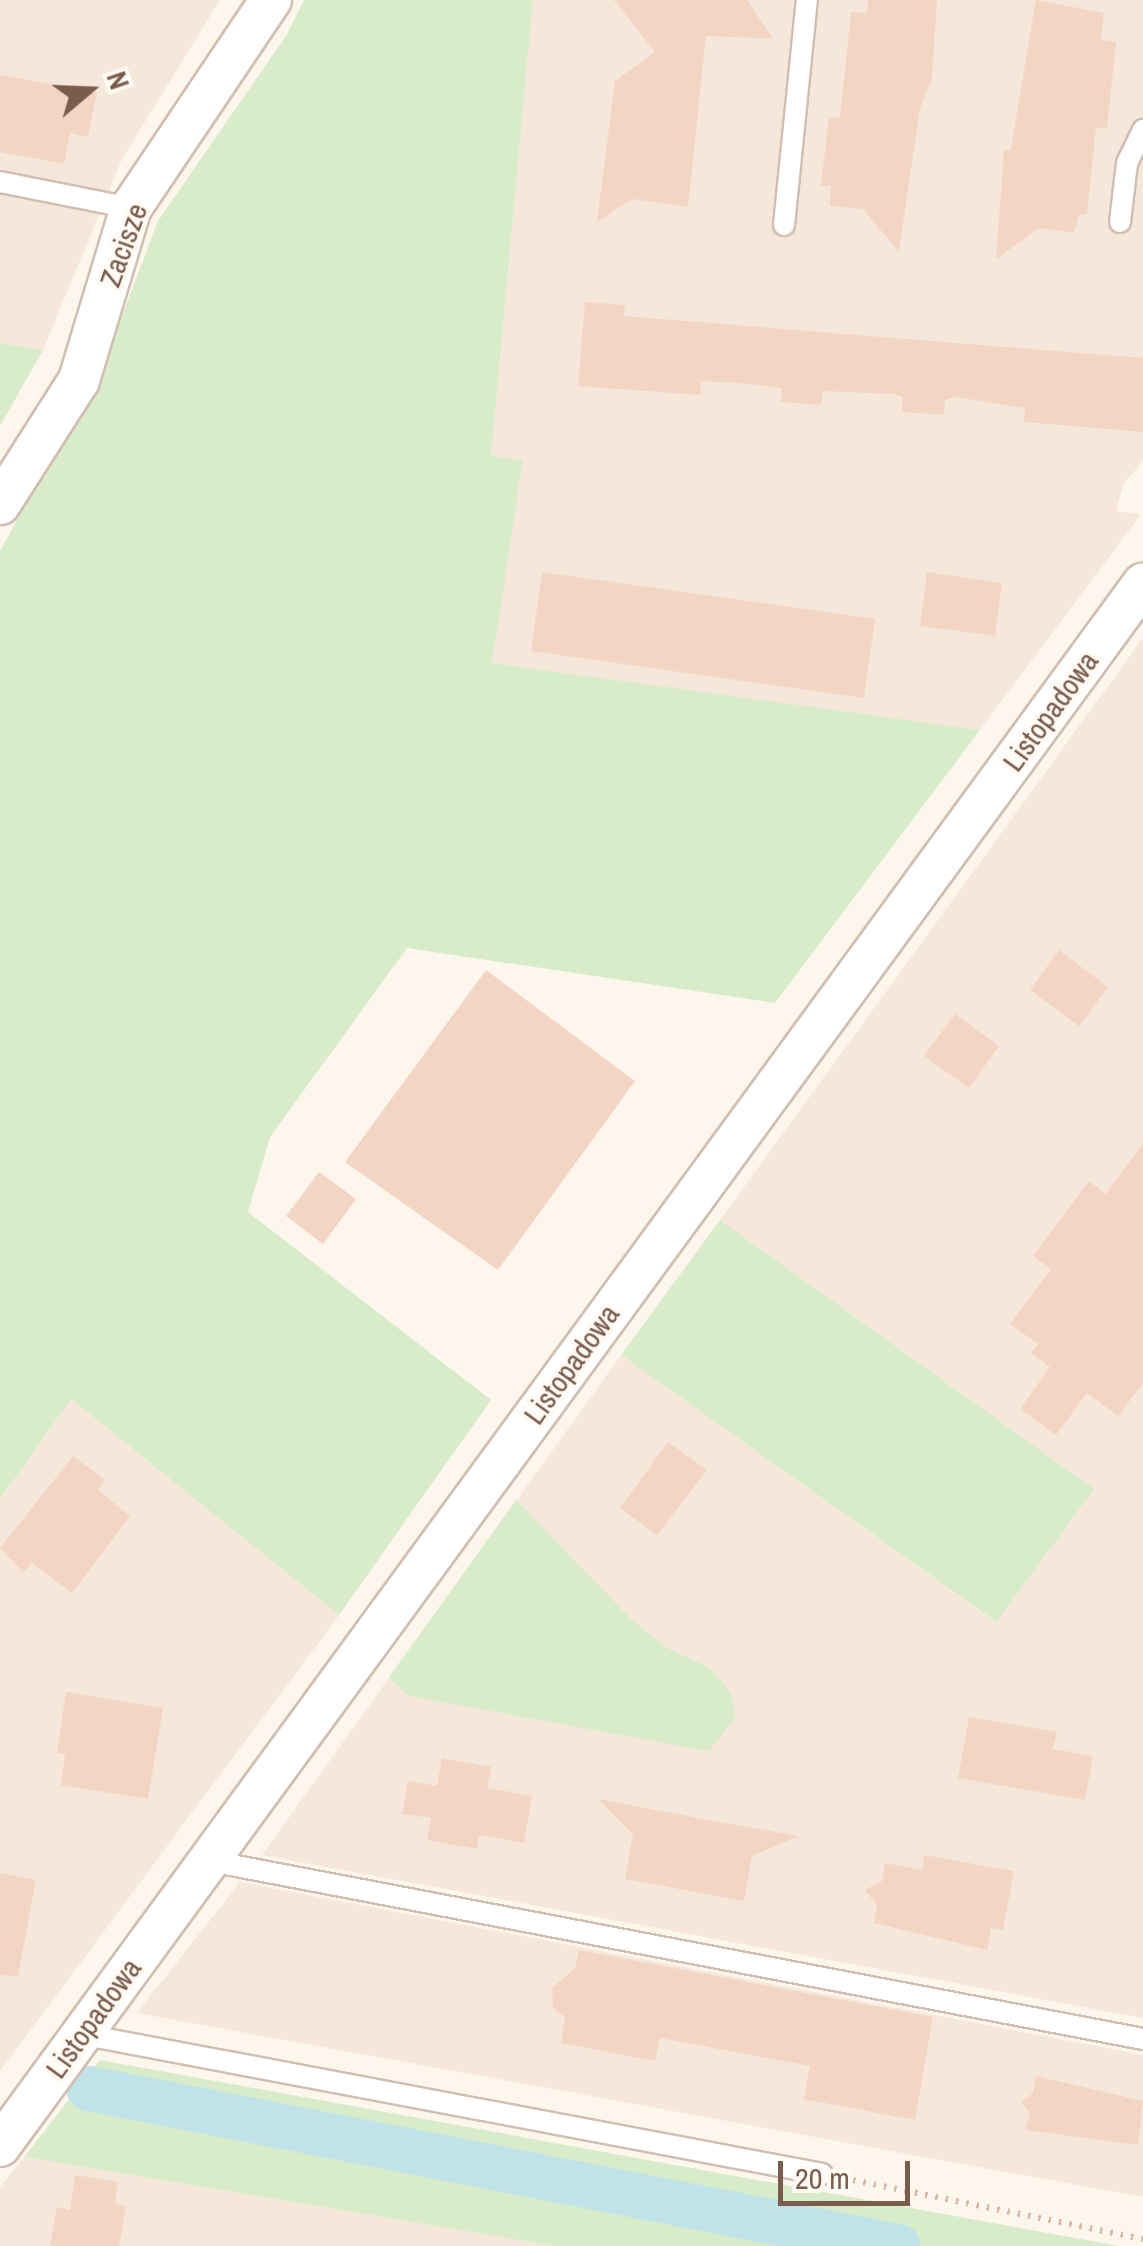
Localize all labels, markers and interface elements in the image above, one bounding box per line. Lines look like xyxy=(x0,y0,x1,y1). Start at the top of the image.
north arrow xyxy=(40,40,140,140)
text: N xyxy=(98,66,139,94)
street label: Zacisze xyxy=(91,198,155,292)
street label: Listopadowa xyxy=(994,644,1106,778)
street label: Listopadowa xyxy=(515,1297,627,1431)
street label: Listopadowa xyxy=(37,1951,149,2085)
scale bar xyxy=(783,2141,916,2203)
text: 20 m xyxy=(795,2158,850,2198)

